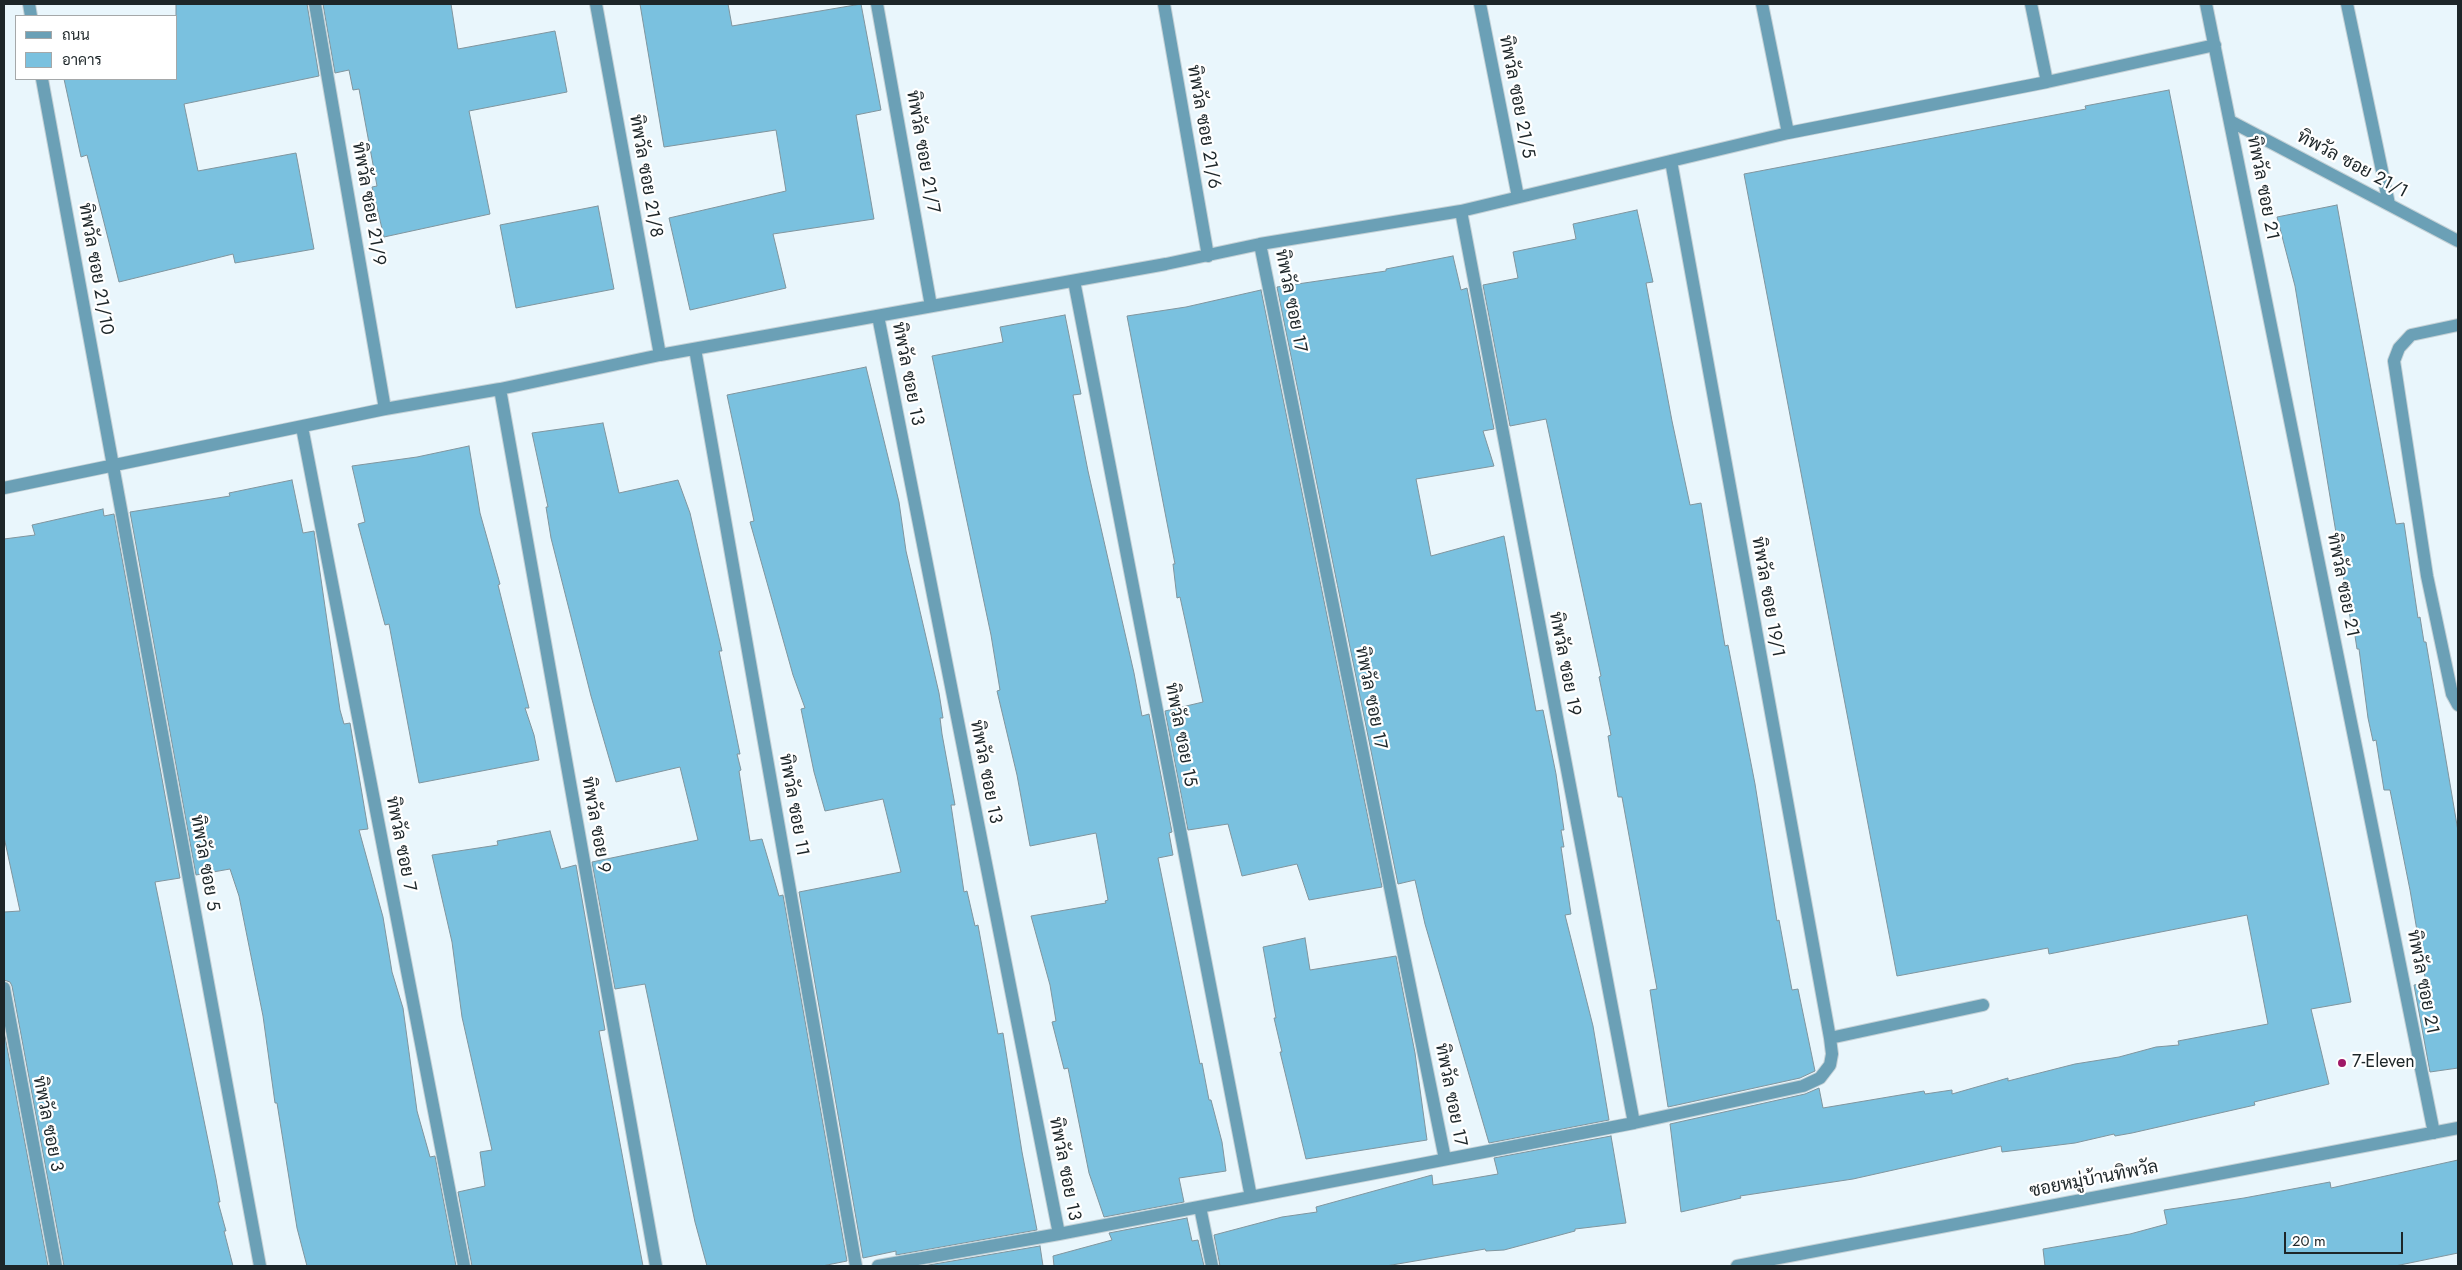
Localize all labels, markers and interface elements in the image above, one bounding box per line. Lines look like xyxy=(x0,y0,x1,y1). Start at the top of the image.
legend xyxy=(15,15,178,80)
text: ถนน xyxy=(62,24,90,46)
street label: ทิพวัล ซอย 21/5 xyxy=(1493,34,1539,160)
text: อาคาร xyxy=(62,49,102,71)
street label: ทิพวัล ซอย 21/6 xyxy=(1181,63,1225,191)
street label: ทิพวัล ซอย 21/7 xyxy=(901,89,943,215)
street label: ทิพวัล ซอย 21/8 xyxy=(624,113,666,239)
street label: ทิพวัล ซอย 21/1 xyxy=(2293,127,2411,203)
street label: ทิพวัล ซอย 21 xyxy=(2241,134,2283,242)
street label: ทิพวัล ซอย 21/9 xyxy=(346,140,390,268)
street label: ทิพวัล ซอย 21/10 xyxy=(73,201,117,337)
street label: ทิพวัล ซอย 17 xyxy=(1269,248,1311,354)
street label: ทิพวัล ซอย 13 xyxy=(886,320,928,428)
street label: ทิพวัล ซอย 21 xyxy=(2321,531,2363,639)
street label: ทิพวัล ซอย 19/1 xyxy=(1746,535,1788,659)
street label: ทิพวัล ซอย 19 xyxy=(1543,610,1585,718)
street label: ทิพวัล ซอย 17 xyxy=(1349,645,1391,751)
street label: ทิพวัล ซอย 15 xyxy=(1159,681,1201,789)
street label: ทิพวัล ซอย 13 xyxy=(964,718,1006,826)
street label: ทิพวัล ซอย 11 xyxy=(773,752,813,858)
street label: ทิพวัล ซอย 9 xyxy=(576,775,614,875)
street label: ทิพวัล ซอย 7 xyxy=(380,795,420,893)
street label: ทิพวัล ซอย 5 xyxy=(185,813,223,913)
street label: ทิพวัล ซอย 21 xyxy=(2401,928,2443,1036)
street label: ทิพวัล ซอย 17 xyxy=(1429,1042,1471,1148)
place label: 7-Eleven xyxy=(2352,1052,2415,1074)
marker: 7-Eleven xyxy=(2336,1057,2348,1069)
street label: ทิพวัล ซอย 3 xyxy=(27,1074,67,1174)
street label: ทิพวัล ซอย 13 xyxy=(1043,1115,1085,1223)
street label: ซอยหมู่บ้านทิพวัล xyxy=(2028,1157,2160,1203)
scale bar xyxy=(2287,1222,2406,1254)
text: 20 m xyxy=(2292,1230,2326,1252)

